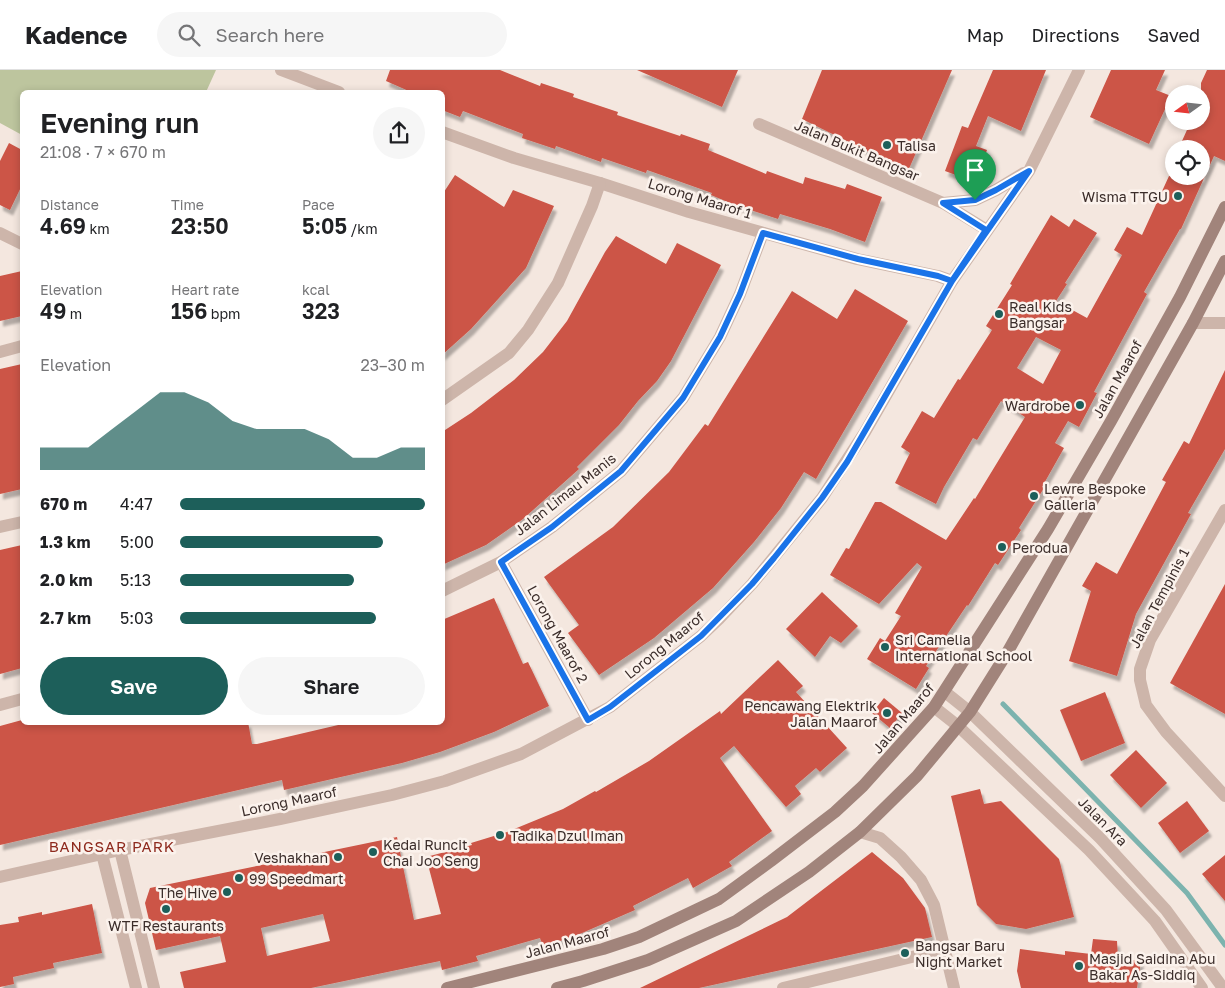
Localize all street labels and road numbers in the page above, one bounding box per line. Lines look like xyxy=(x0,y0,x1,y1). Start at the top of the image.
street label: Jalan Bukit Bangsar xyxy=(792,116,923,184)
street label: Lorong Maarof 1 xyxy=(646,174,754,222)
street label: Jalan Maarof xyxy=(1089,337,1145,421)
street label: Jalan Limau Manis xyxy=(511,449,619,539)
street label: Jalan Tempinis 1 xyxy=(1126,545,1193,651)
street label: Lorong Maarof 2 xyxy=(524,582,592,686)
street label: Lorong Maarof xyxy=(621,608,707,682)
street label: Jalan Maarof xyxy=(869,679,937,757)
street label: Lorong Maarof xyxy=(240,783,338,819)
street label: Jalan Ara xyxy=(1075,793,1131,849)
street label: Jalan Maarof xyxy=(523,923,611,961)

